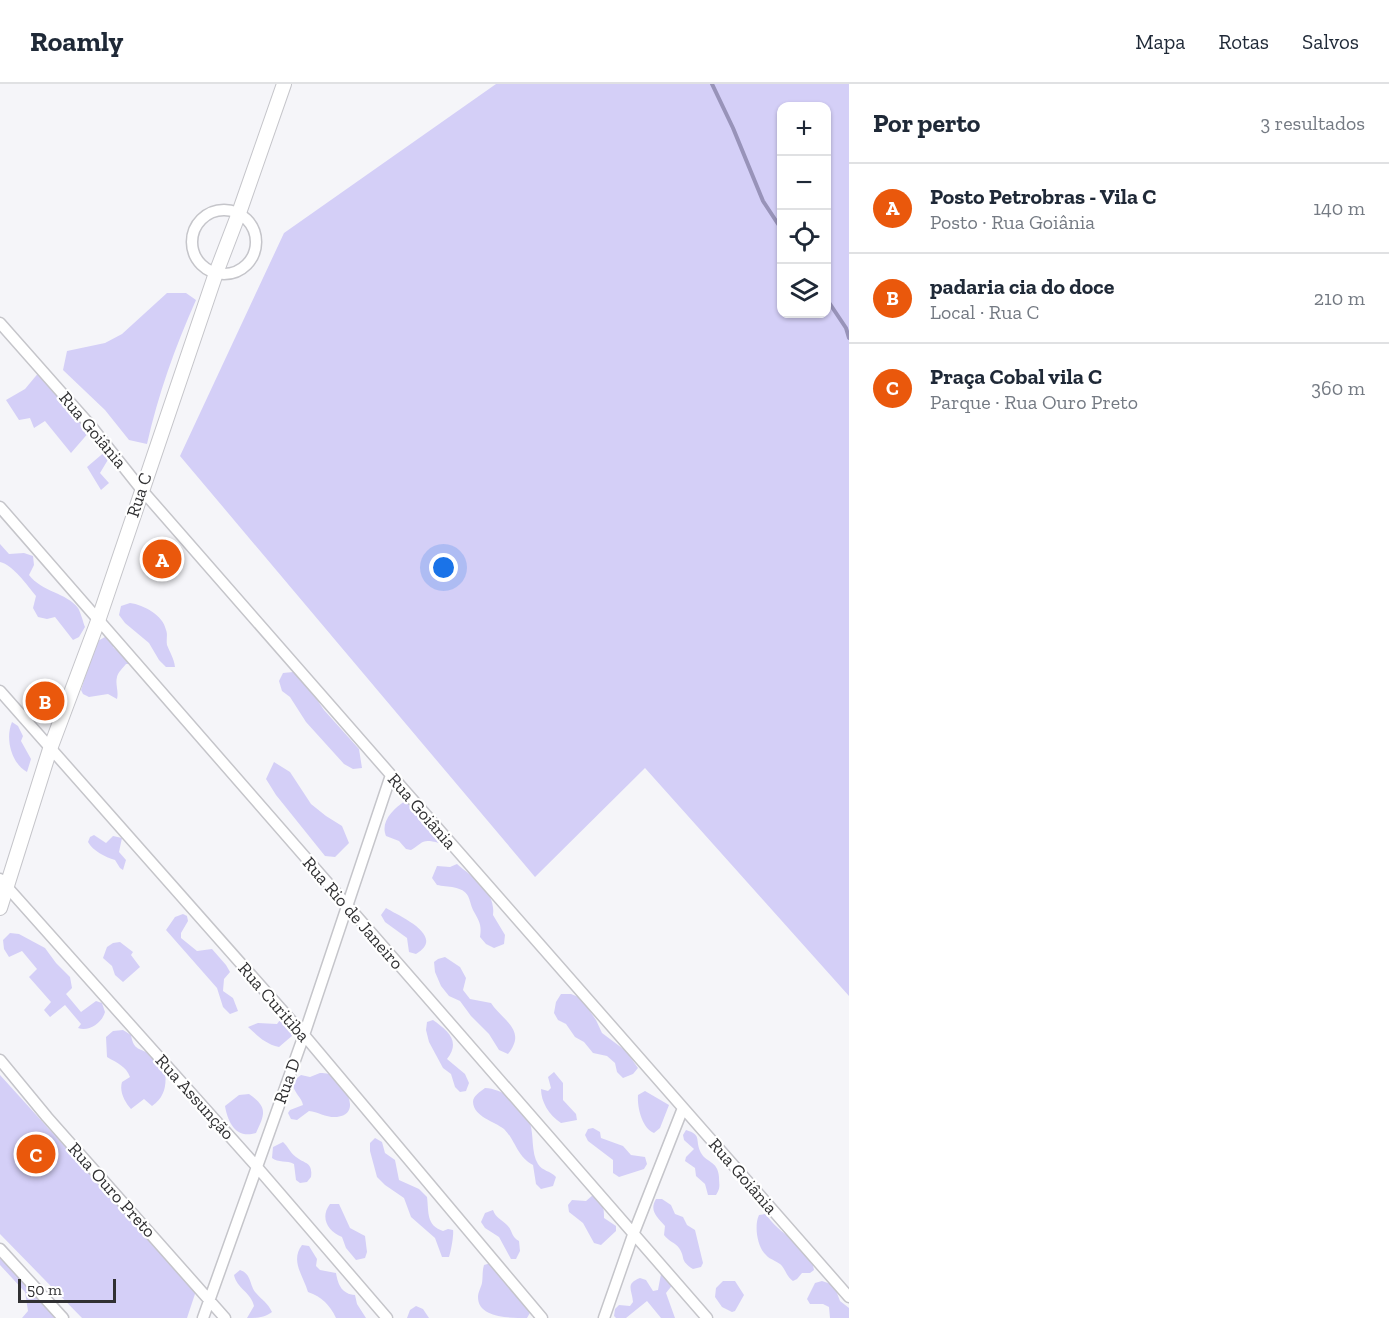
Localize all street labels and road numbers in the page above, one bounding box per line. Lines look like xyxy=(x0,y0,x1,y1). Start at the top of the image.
street label: Rua Goiânia xyxy=(55,387,132,473)
street label: Rua C xyxy=(121,470,157,520)
street label: Rua Goiânia xyxy=(383,769,461,854)
street label: Rua Rio de Janeiro xyxy=(298,852,408,974)
street label: Rua Curitiba xyxy=(233,958,315,1047)
street label: Rua Assunção xyxy=(151,1050,239,1144)
street label: Rua D xyxy=(269,1055,305,1107)
street label: Rua Goiânia xyxy=(704,1134,782,1219)
street label: Rua Ouro Preto xyxy=(64,1138,160,1242)

